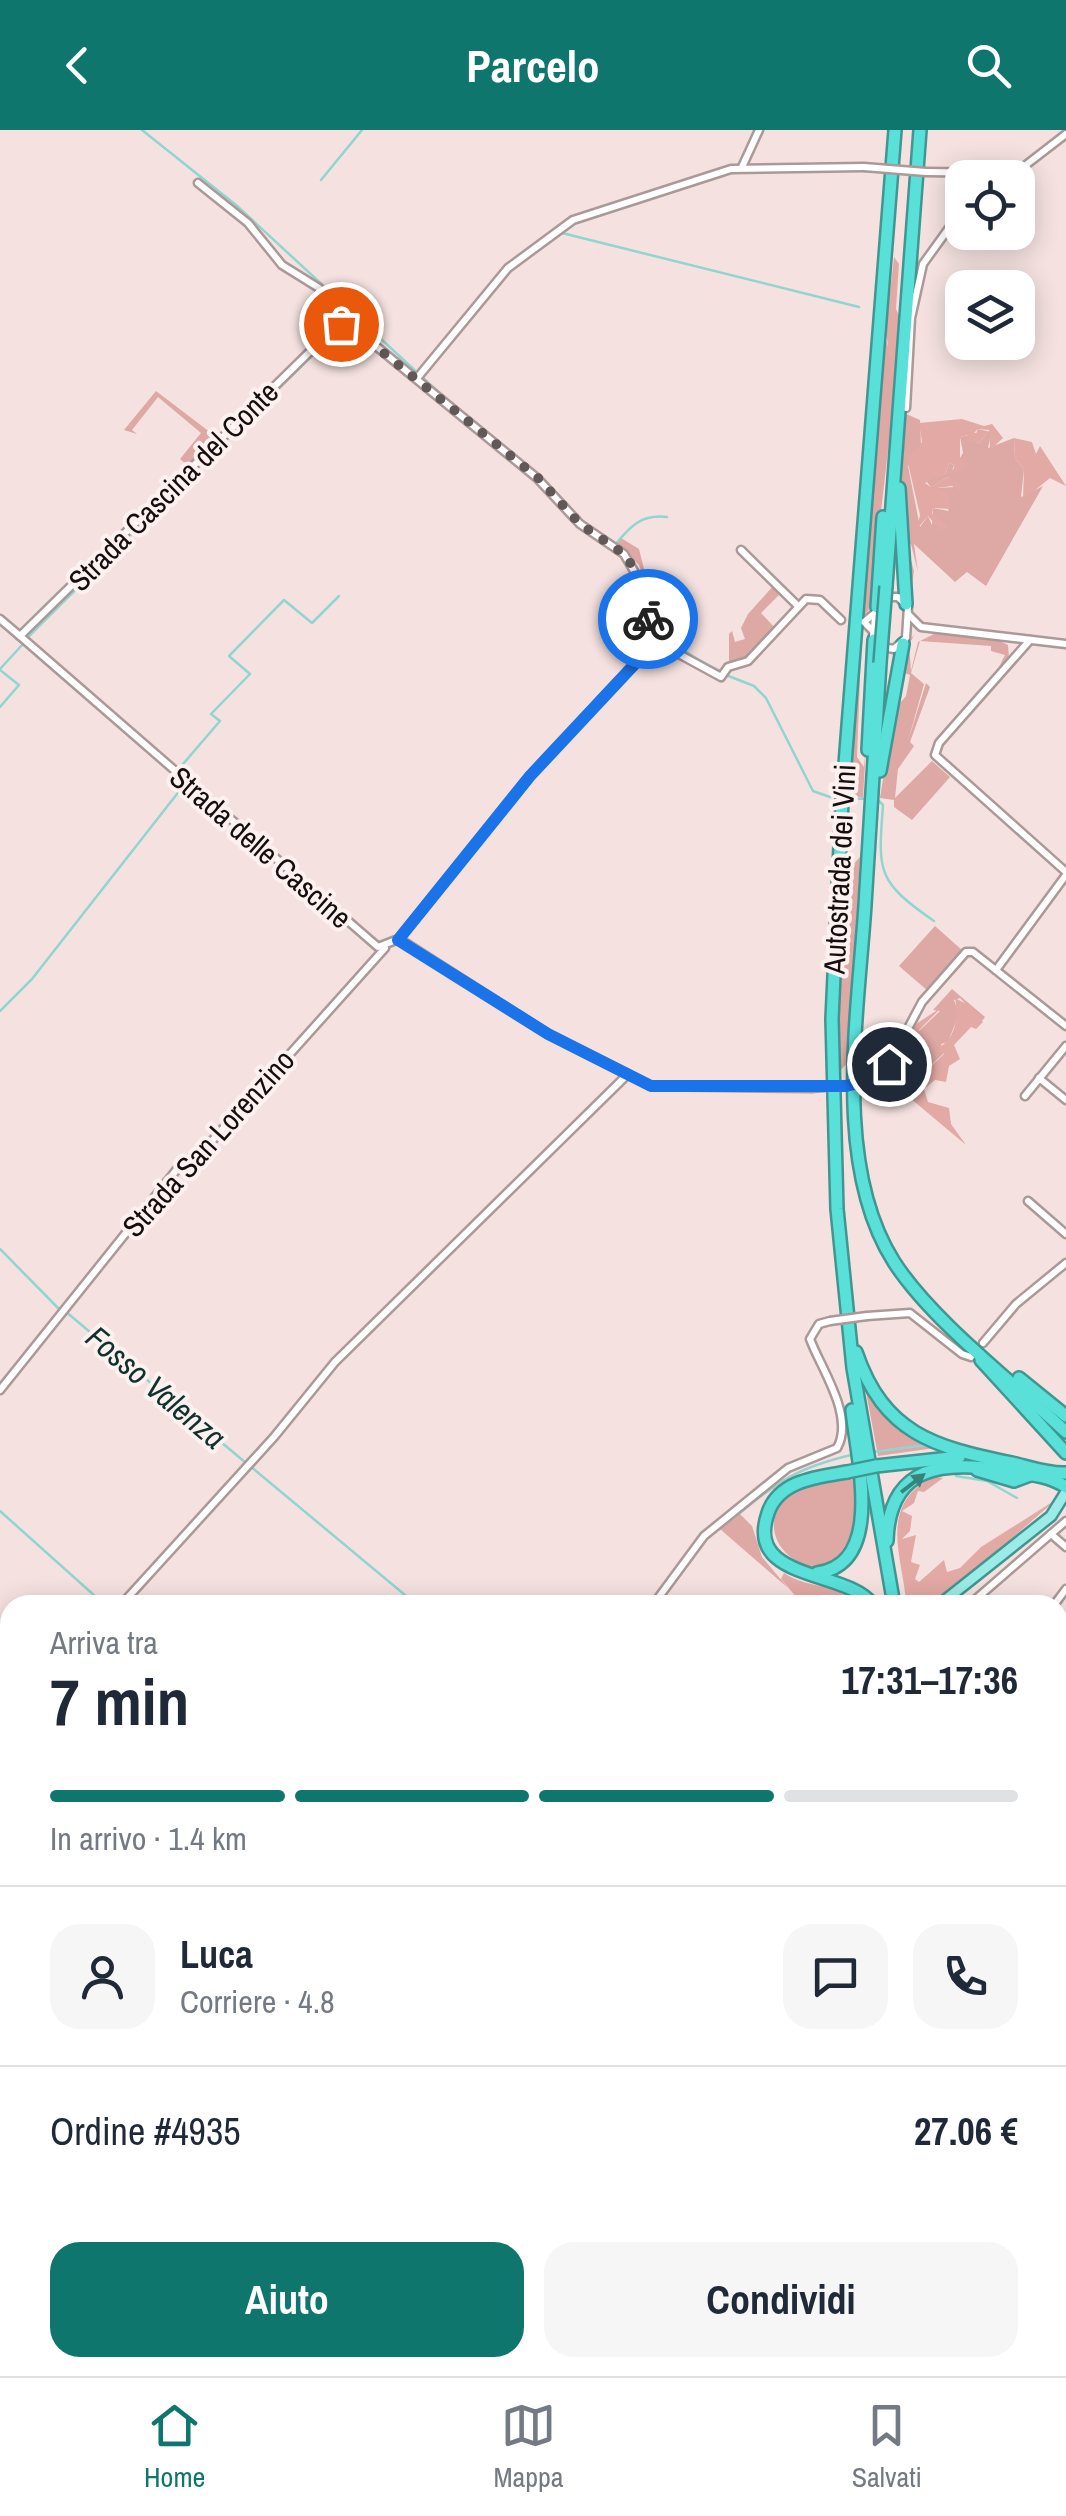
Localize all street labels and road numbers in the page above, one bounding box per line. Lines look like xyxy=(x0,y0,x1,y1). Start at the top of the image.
street label: Strada Cascina del Conte xyxy=(59,372,287,600)
street label: Strada delle Cascine xyxy=(162,757,360,937)
street label: Autostrada dei Vini xyxy=(813,763,864,976)
street label: Strada San Lorenzino xyxy=(113,1041,303,1245)

